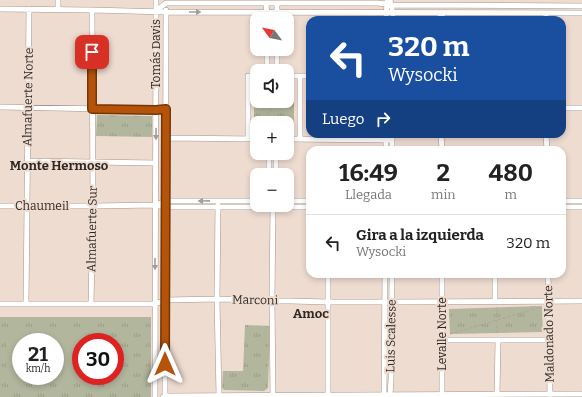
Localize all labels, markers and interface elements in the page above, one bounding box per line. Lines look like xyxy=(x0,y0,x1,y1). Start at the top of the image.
one-way arrow xyxy=(189,9,202,15)
north arrow xyxy=(250,12,294,56)
map controls xyxy=(250,12,294,212)
street label: Tomás Davis xyxy=(149,19,163,89)
text: 320 m xyxy=(388,30,469,63)
icon: left xyxy=(322,32,374,84)
pin xyxy=(75,35,109,69)
icon: arrive xyxy=(81,41,103,63)
street label: Almafuerte Norte xyxy=(20,48,36,146)
button: sound xyxy=(250,64,294,108)
text: Wysocki xyxy=(388,64,458,86)
icon: right xyxy=(372,108,394,130)
text: Luego xyxy=(322,110,364,128)
button: + xyxy=(250,116,294,160)
one-way arrow xyxy=(153,128,159,141)
district label: Monte Hermoso xyxy=(10,158,109,173)
text: 16:49 xyxy=(339,159,398,187)
text: 2 xyxy=(437,159,450,187)
text: 480 xyxy=(489,159,533,187)
button: − xyxy=(250,168,294,212)
street label: Almafuerte Sur xyxy=(84,185,100,272)
text: Llegada xyxy=(345,187,392,202)
text: min xyxy=(431,187,456,202)
text: m xyxy=(505,187,517,202)
one-way arrow xyxy=(197,198,210,204)
street label: Chaumeil xyxy=(15,199,69,213)
text: Gira a la izquierda xyxy=(356,226,484,244)
icon: left xyxy=(322,232,344,254)
text: 320 m xyxy=(506,234,550,252)
text: Wysocki xyxy=(356,244,406,259)
one-way arrow xyxy=(152,258,158,271)
street label: Maldonado Norte xyxy=(541,285,557,383)
street label: Marconi xyxy=(232,293,279,307)
street label: Levalle Norte xyxy=(435,297,449,371)
street label: Luis Scalesse xyxy=(383,299,399,373)
district label: Amoc xyxy=(293,306,329,321)
speed limit sign: 30 xyxy=(72,333,124,385)
text: 21 xyxy=(28,342,48,366)
position arrow xyxy=(144,343,186,385)
text: km/h xyxy=(26,363,50,375)

